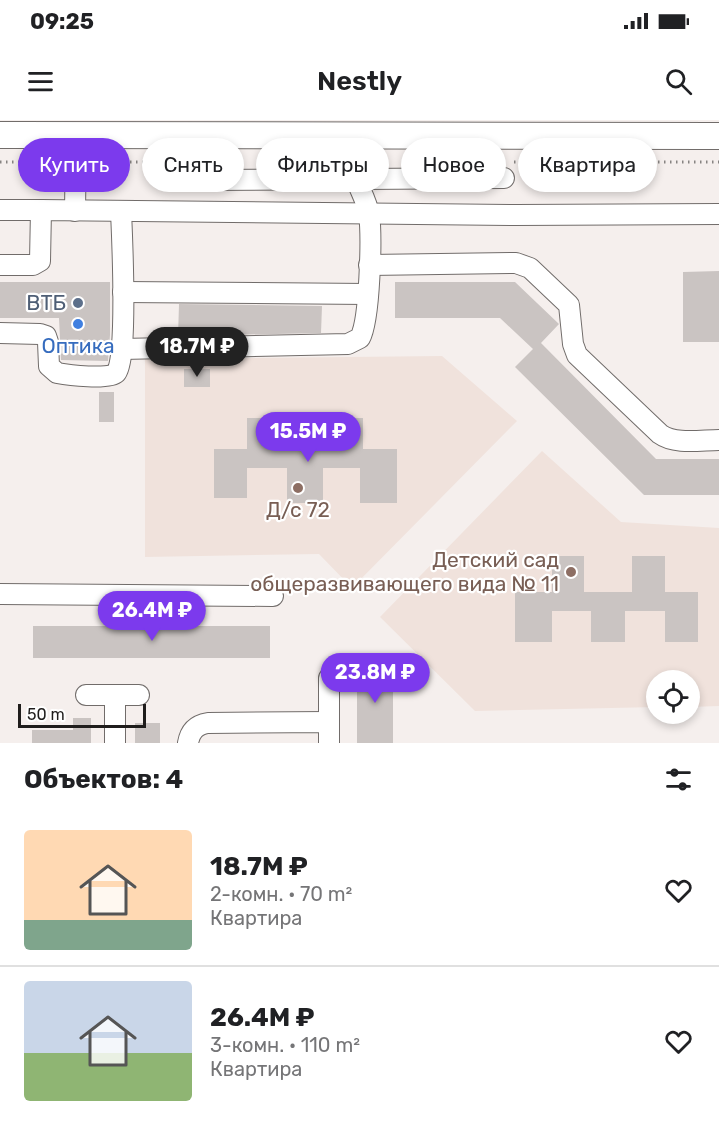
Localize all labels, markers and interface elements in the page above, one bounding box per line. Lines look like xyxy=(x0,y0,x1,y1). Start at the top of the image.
text: 09:25 xyxy=(30,8,94,35)
icon: menu xyxy=(24,65,57,98)
text: Nestly xyxy=(317,65,402,97)
icon: search xyxy=(662,65,695,98)
chip: Купить xyxy=(18,138,130,192)
chip: Снять xyxy=(142,138,244,192)
chip: Фильтры xyxy=(256,138,389,192)
chip: Новое xyxy=(401,138,506,192)
chip: Квартира xyxy=(518,138,657,192)
place label: ВТБ xyxy=(26,290,66,315)
marker: ВТБ xyxy=(71,296,85,310)
marker: Оптика xyxy=(71,317,85,331)
pin: 18.7M ₽ xyxy=(142,327,252,378)
place label: Оптика xyxy=(41,333,115,358)
text: 18.7M ₽ xyxy=(159,334,235,358)
pin: 15.5M ₽ xyxy=(253,412,363,463)
text: 15.5M ₽ xyxy=(270,419,346,443)
marker: Д/с 72 xyxy=(291,481,305,495)
place label: Д/с 72 xyxy=(266,497,330,522)
place label: Детский сад общеразвивающего вида № 11 xyxy=(250,547,559,596)
marker: Детский сад общеразвивающего вида № 11 xyxy=(564,565,578,579)
pin: 26.4M ₽ xyxy=(97,591,207,642)
text: 26.4M ₽ xyxy=(112,598,192,622)
pin: 23.8M ₽ xyxy=(320,653,430,704)
text: 23.8M ₽ xyxy=(335,660,415,684)
map controls xyxy=(646,670,700,724)
button: locate xyxy=(646,670,700,724)
scale bar xyxy=(18,701,146,728)
text: 50 m xyxy=(27,705,65,724)
icon: filters xyxy=(662,763,695,796)
text: Объектов: 4 xyxy=(24,764,183,795)
text: 18.7M ₽ xyxy=(210,851,308,882)
icon: home xyxy=(72,854,144,926)
icon: heart xyxy=(662,874,695,907)
text: 2-комн. · 70 m² xyxy=(210,882,352,906)
text: Квартира xyxy=(210,906,302,930)
text: 26.4M ₽ xyxy=(210,1002,315,1033)
icon: home xyxy=(72,1005,144,1077)
icon: heart xyxy=(662,1025,695,1058)
text: 3-комн. · 110 m² xyxy=(210,1033,360,1057)
text: Квартира xyxy=(210,1057,302,1081)

